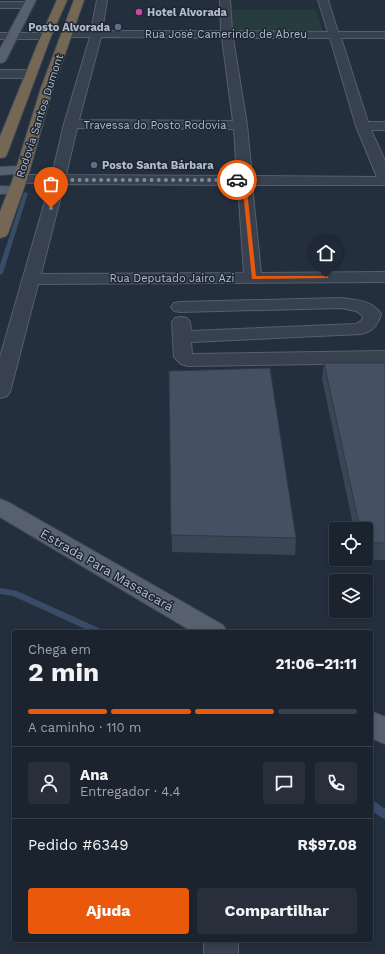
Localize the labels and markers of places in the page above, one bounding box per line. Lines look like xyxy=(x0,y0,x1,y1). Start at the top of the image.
place label: Hotel Alvorada xyxy=(147,6,228,19)
marker: Hotel Alvorada xyxy=(134,7,144,17)
place label: Posto Alvorada xyxy=(28,21,111,34)
marker: Posto Alvorada xyxy=(113,22,123,32)
place label: Posto Santa Bárbara xyxy=(102,159,214,172)
marker: Posto Santa Bárbara xyxy=(89,160,99,170)
pin xyxy=(34,167,68,208)
pin xyxy=(309,236,343,277)

